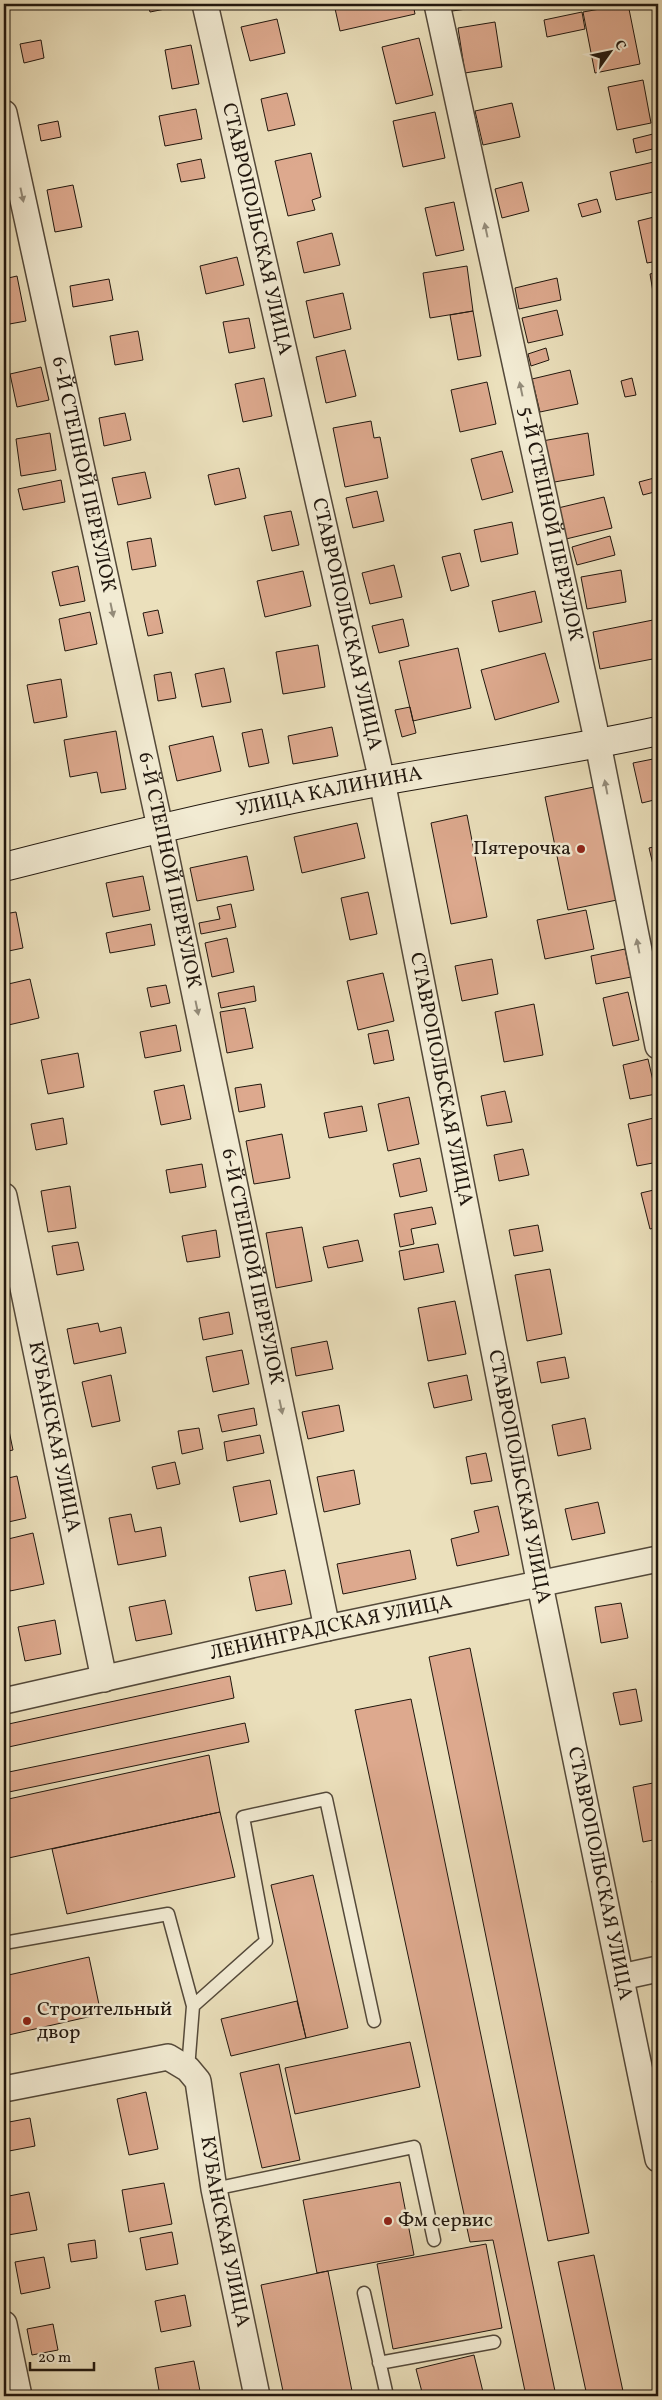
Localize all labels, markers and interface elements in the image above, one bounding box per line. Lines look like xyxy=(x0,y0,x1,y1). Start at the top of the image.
north arrow xyxy=(584,28,634,78)
text: С xyxy=(609,37,630,55)
street label: СТАВРОПОЛЬСКАЯ УЛИЦА xyxy=(214,100,299,358)
one-way arrow xyxy=(18,187,26,203)
one-way arrow xyxy=(482,222,490,237)
street label: 6-Й СТЕПНОЙ ПЕРЕУЛОК xyxy=(44,354,122,595)
one-way arrow xyxy=(516,380,524,396)
street label: 5-Й СТЕПНОЙ ПЕРЕУЛОК xyxy=(511,404,589,644)
street label: СТАВРОПОЛЬСКАЯ УЛИЦА xyxy=(304,495,389,753)
one-way arrow xyxy=(108,602,116,617)
street label: 6-Й СТЕПНОЙ ПЕРЕУЛОК xyxy=(130,750,207,991)
street label: УЛИЦА КАЛИНИНА xyxy=(234,760,425,825)
one-way arrow xyxy=(602,779,610,795)
place label: Пятерочка xyxy=(473,835,571,863)
marker: Пятерочка xyxy=(575,843,587,855)
one-way arrow xyxy=(634,938,642,954)
street label: СТАВРОПОЛЬСКАЯ УЛИЦА xyxy=(402,950,479,1209)
one-way arrow xyxy=(194,1001,202,1017)
street label: 6-Й СТЕПНОЙ ПЕРЕУЛОК xyxy=(213,1146,290,1388)
street label: КУБАНСКАЯ УЛИЦА xyxy=(20,1339,87,1535)
street label: СТАВРОПОЛЬСКАЯ УЛИЦА xyxy=(480,1348,557,1606)
one-way arrow xyxy=(277,1400,285,1416)
street label: ЛЕНИНГРАДСКАЯ УЛИЦА xyxy=(207,1588,455,1668)
street label: СТАВРОПОЛЬСКАЯ УЛИЦА xyxy=(560,1745,639,2003)
place label: Строительный двор xyxy=(37,1996,172,2047)
marker: Строительный двор xyxy=(21,2015,33,2027)
street label: КУБАНСКАЯ УЛИЦА xyxy=(192,2134,256,2330)
place label: Фм сервис xyxy=(398,2207,493,2235)
marker: Фм сервис xyxy=(382,2215,394,2227)
scale bar xyxy=(30,2340,94,2372)
text: 20 m xyxy=(38,2348,71,2369)

